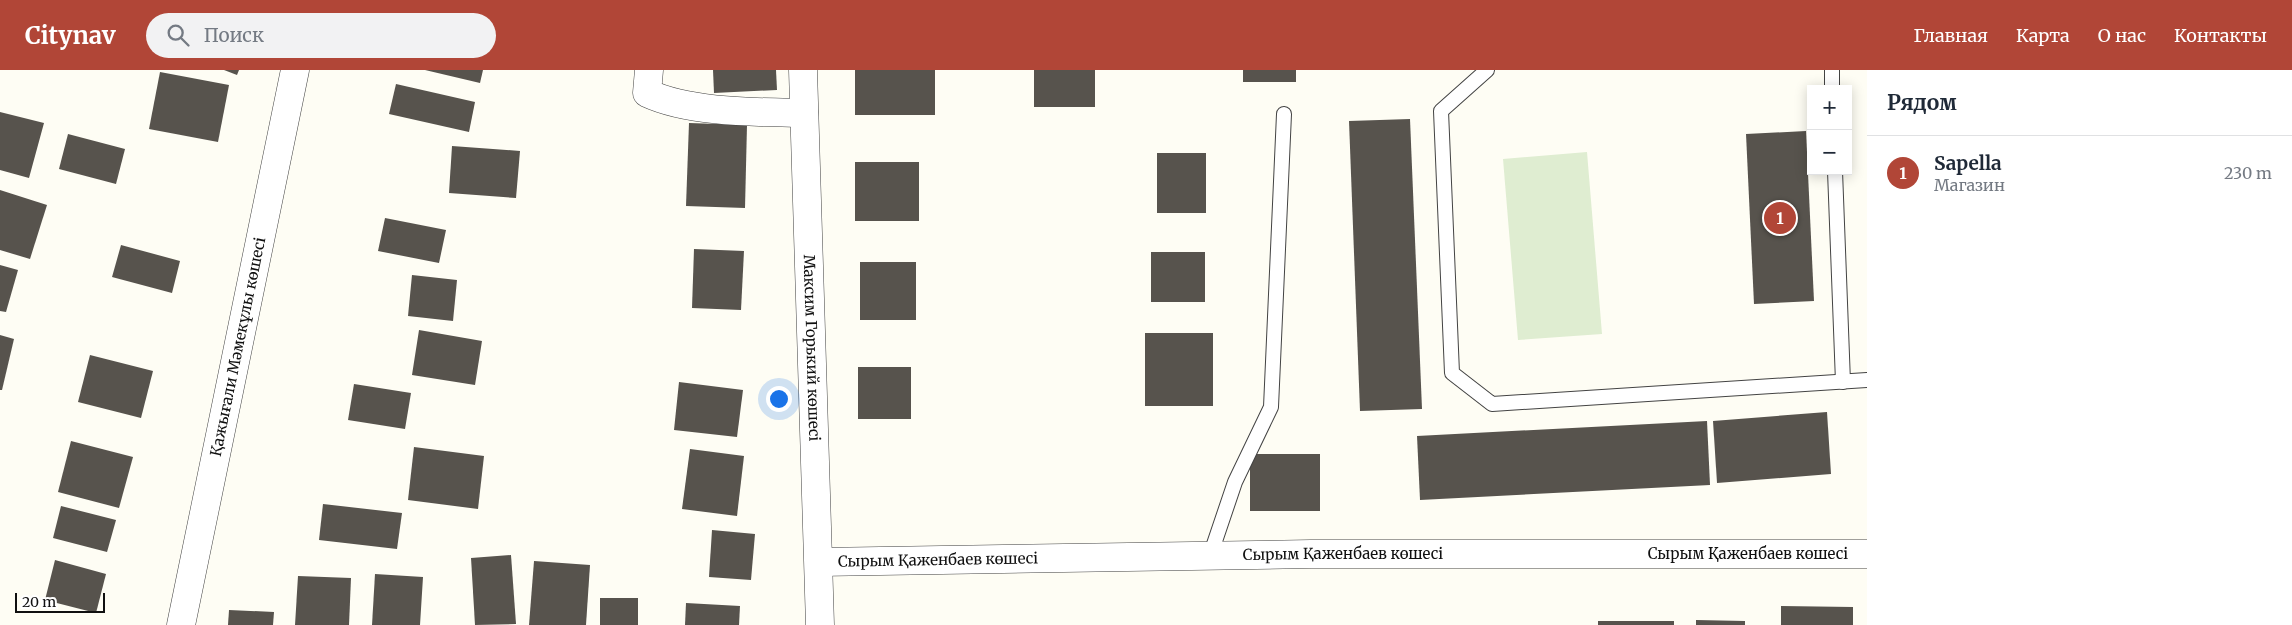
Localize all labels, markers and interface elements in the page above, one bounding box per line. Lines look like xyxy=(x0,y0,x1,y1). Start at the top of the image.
search box xyxy=(146,13,496,58)
text: Citynav xyxy=(25,20,116,51)
icon: search xyxy=(164,21,192,49)
text: Поиск xyxy=(204,23,264,47)
text: Главная xyxy=(1913,24,1988,47)
text: Карта xyxy=(2016,24,2070,47)
text: О нас xyxy=(2098,24,2146,47)
text: Контакты xyxy=(2174,24,2267,47)
map controls xyxy=(1807,85,1852,175)
button: + xyxy=(1807,85,1852,130)
text: Рядом xyxy=(1887,89,1957,116)
button: − xyxy=(1807,130,1852,175)
text: Sapella xyxy=(1934,151,2002,175)
text: 1 xyxy=(1899,163,1907,183)
text: 230 m xyxy=(2224,163,2272,183)
text: Магазин xyxy=(1934,175,2005,195)
pin: 1 xyxy=(1764,199,1796,237)
street label: Қажығали Мәмекұлы көшесі xyxy=(206,235,269,458)
street label: Максим Горький көшесі xyxy=(800,254,824,442)
your location xyxy=(766,386,792,412)
street label: Сырым Қаженбаев көшесі xyxy=(1243,544,1443,564)
street label: Сырым Қаженбаев көшесі xyxy=(1648,544,1848,563)
street label: Сырым Қаженбаев көшесі xyxy=(838,548,1038,571)
scale bar xyxy=(15,590,105,613)
text: 20 m xyxy=(22,593,56,611)

